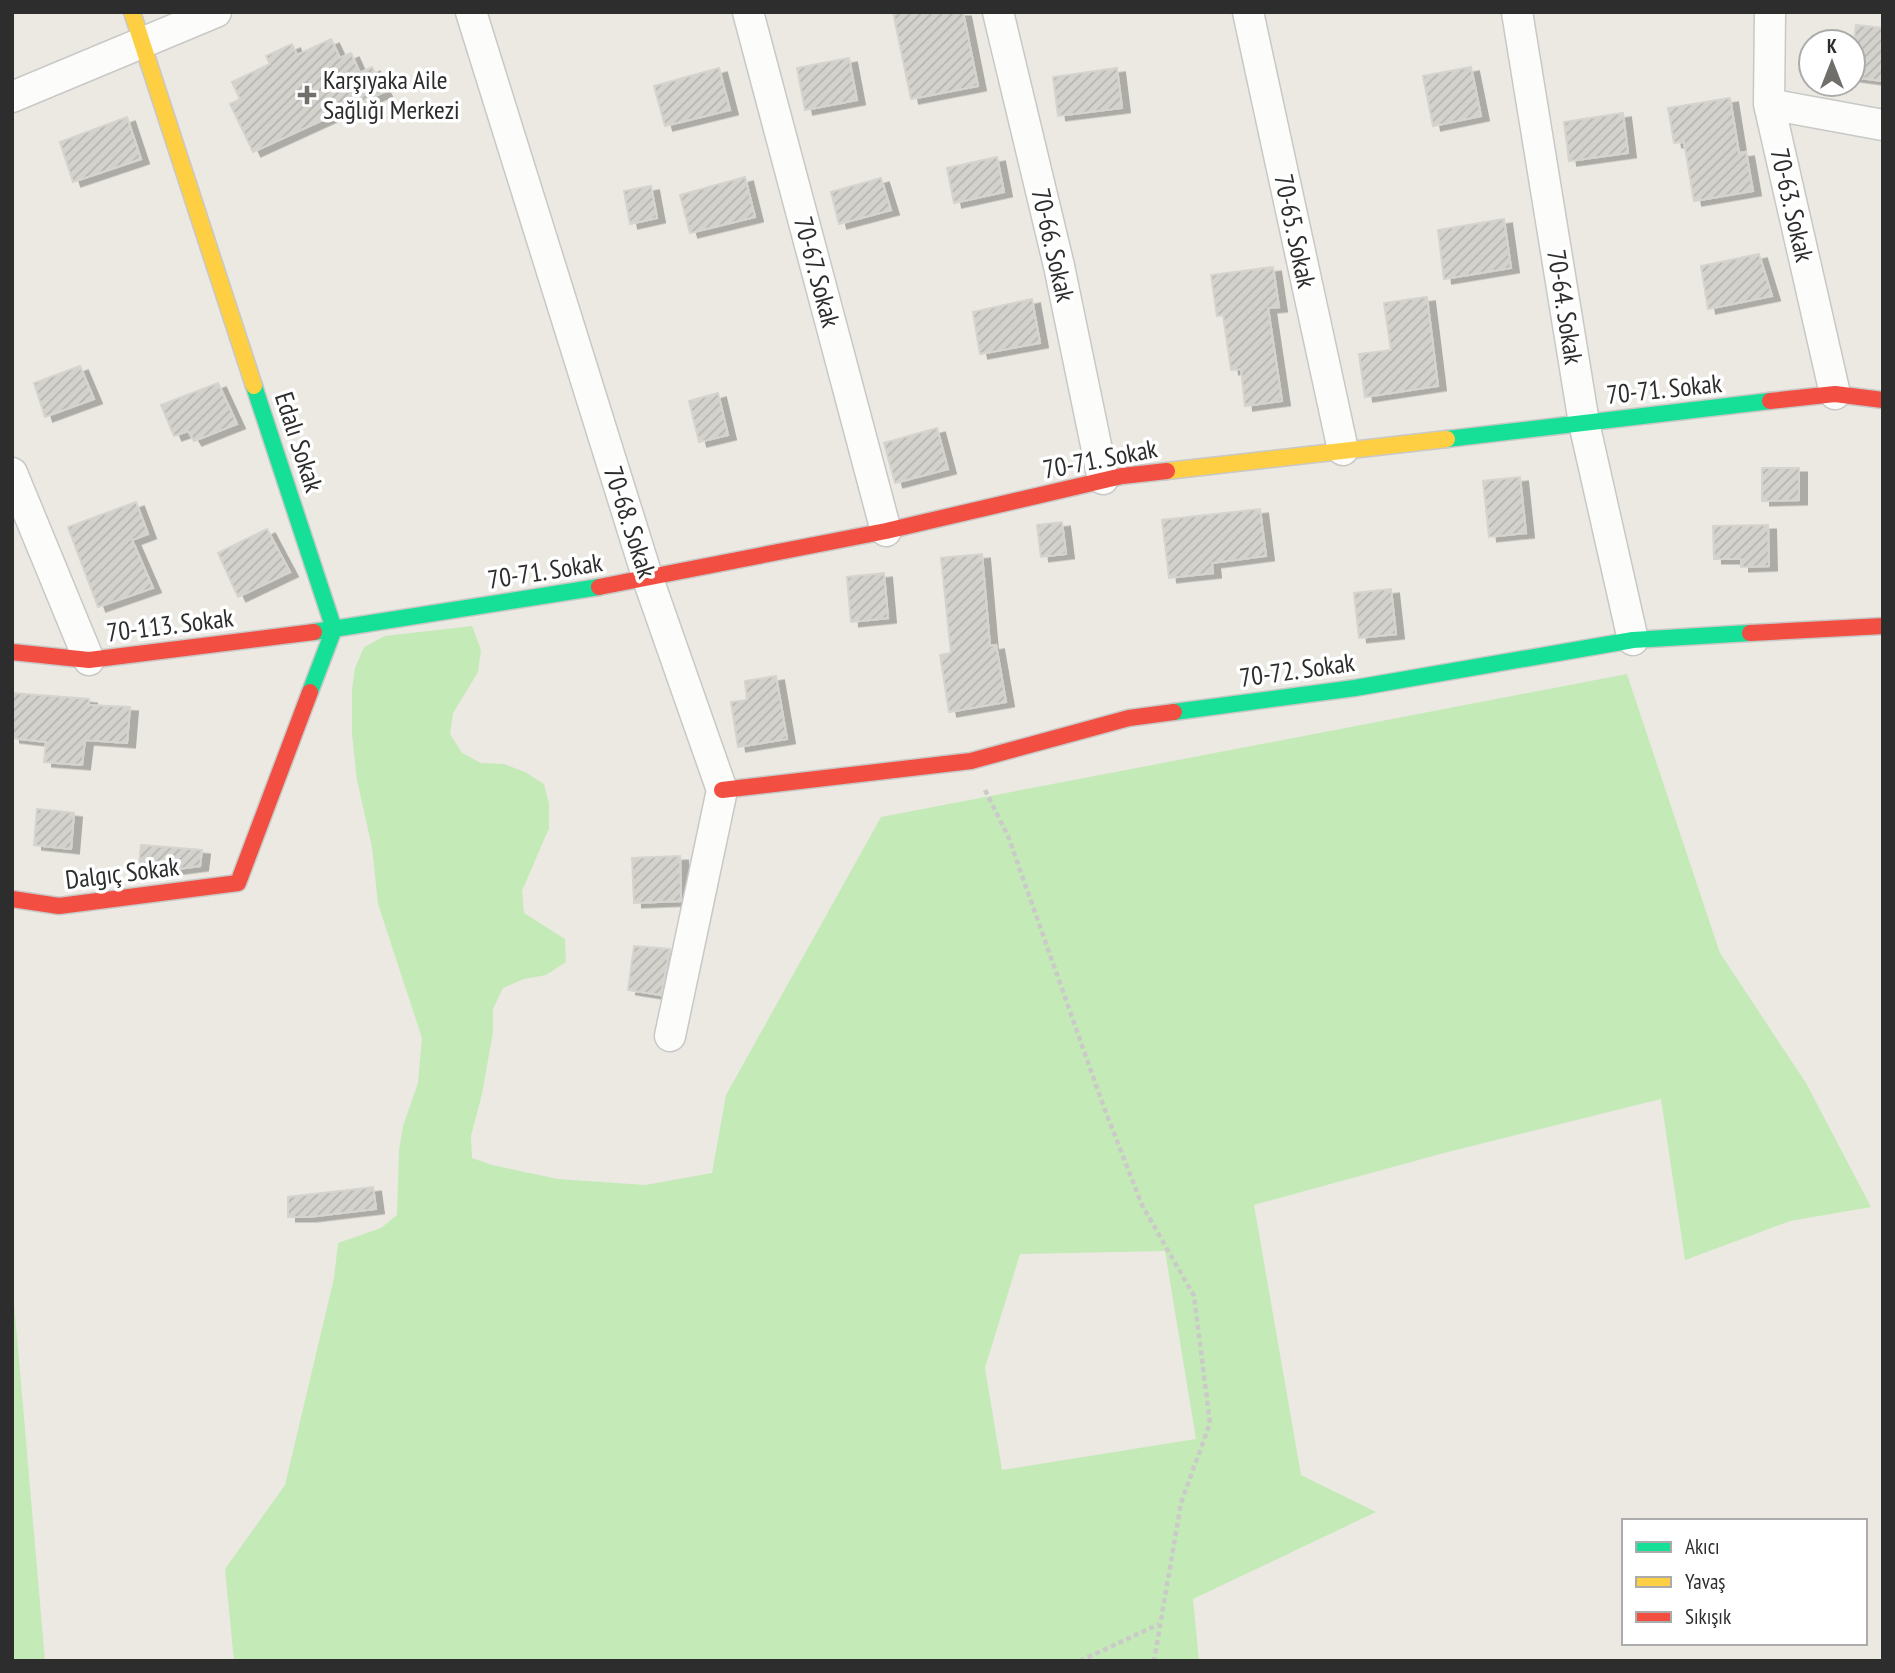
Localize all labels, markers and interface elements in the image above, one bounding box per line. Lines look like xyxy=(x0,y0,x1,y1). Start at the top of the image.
north arrow xyxy=(1797,28,1867,98)
text: K xyxy=(1827,34,1837,58)
place label: Karşıyaka Aile Sağlığı Merkezi xyxy=(323,63,460,126)
marker: Karşıyaka Aile Sağlığı Merkezi xyxy=(297,85,317,105)
street label: 70-63. Sokak xyxy=(1763,145,1822,265)
street label: 70-65. Sokak xyxy=(1267,171,1324,291)
street label: 70-66. Sokak xyxy=(1024,185,1083,305)
street label: 70-67. Sokak xyxy=(787,213,848,331)
street label: 70-64. Sokak xyxy=(1540,247,1591,367)
street label: 70-71. Sokak xyxy=(1605,366,1723,411)
street label: Edalı Sokak xyxy=(268,388,331,496)
street label: 70-71. Sokak xyxy=(1040,431,1160,486)
street label: 70-68. Sokak xyxy=(597,462,664,582)
street label: 70-71. Sokak xyxy=(485,545,605,596)
street label: 70-113. Sokak xyxy=(105,600,235,649)
street label: 70-72. Sokak xyxy=(1237,645,1357,694)
street label: Dalgıç Sokak xyxy=(63,849,181,896)
legend xyxy=(1622,1519,1867,1645)
text: Akıcı xyxy=(1685,1533,1720,1560)
text: Yavaş xyxy=(1685,1568,1725,1595)
text: Sıkışık xyxy=(1685,1603,1731,1630)

